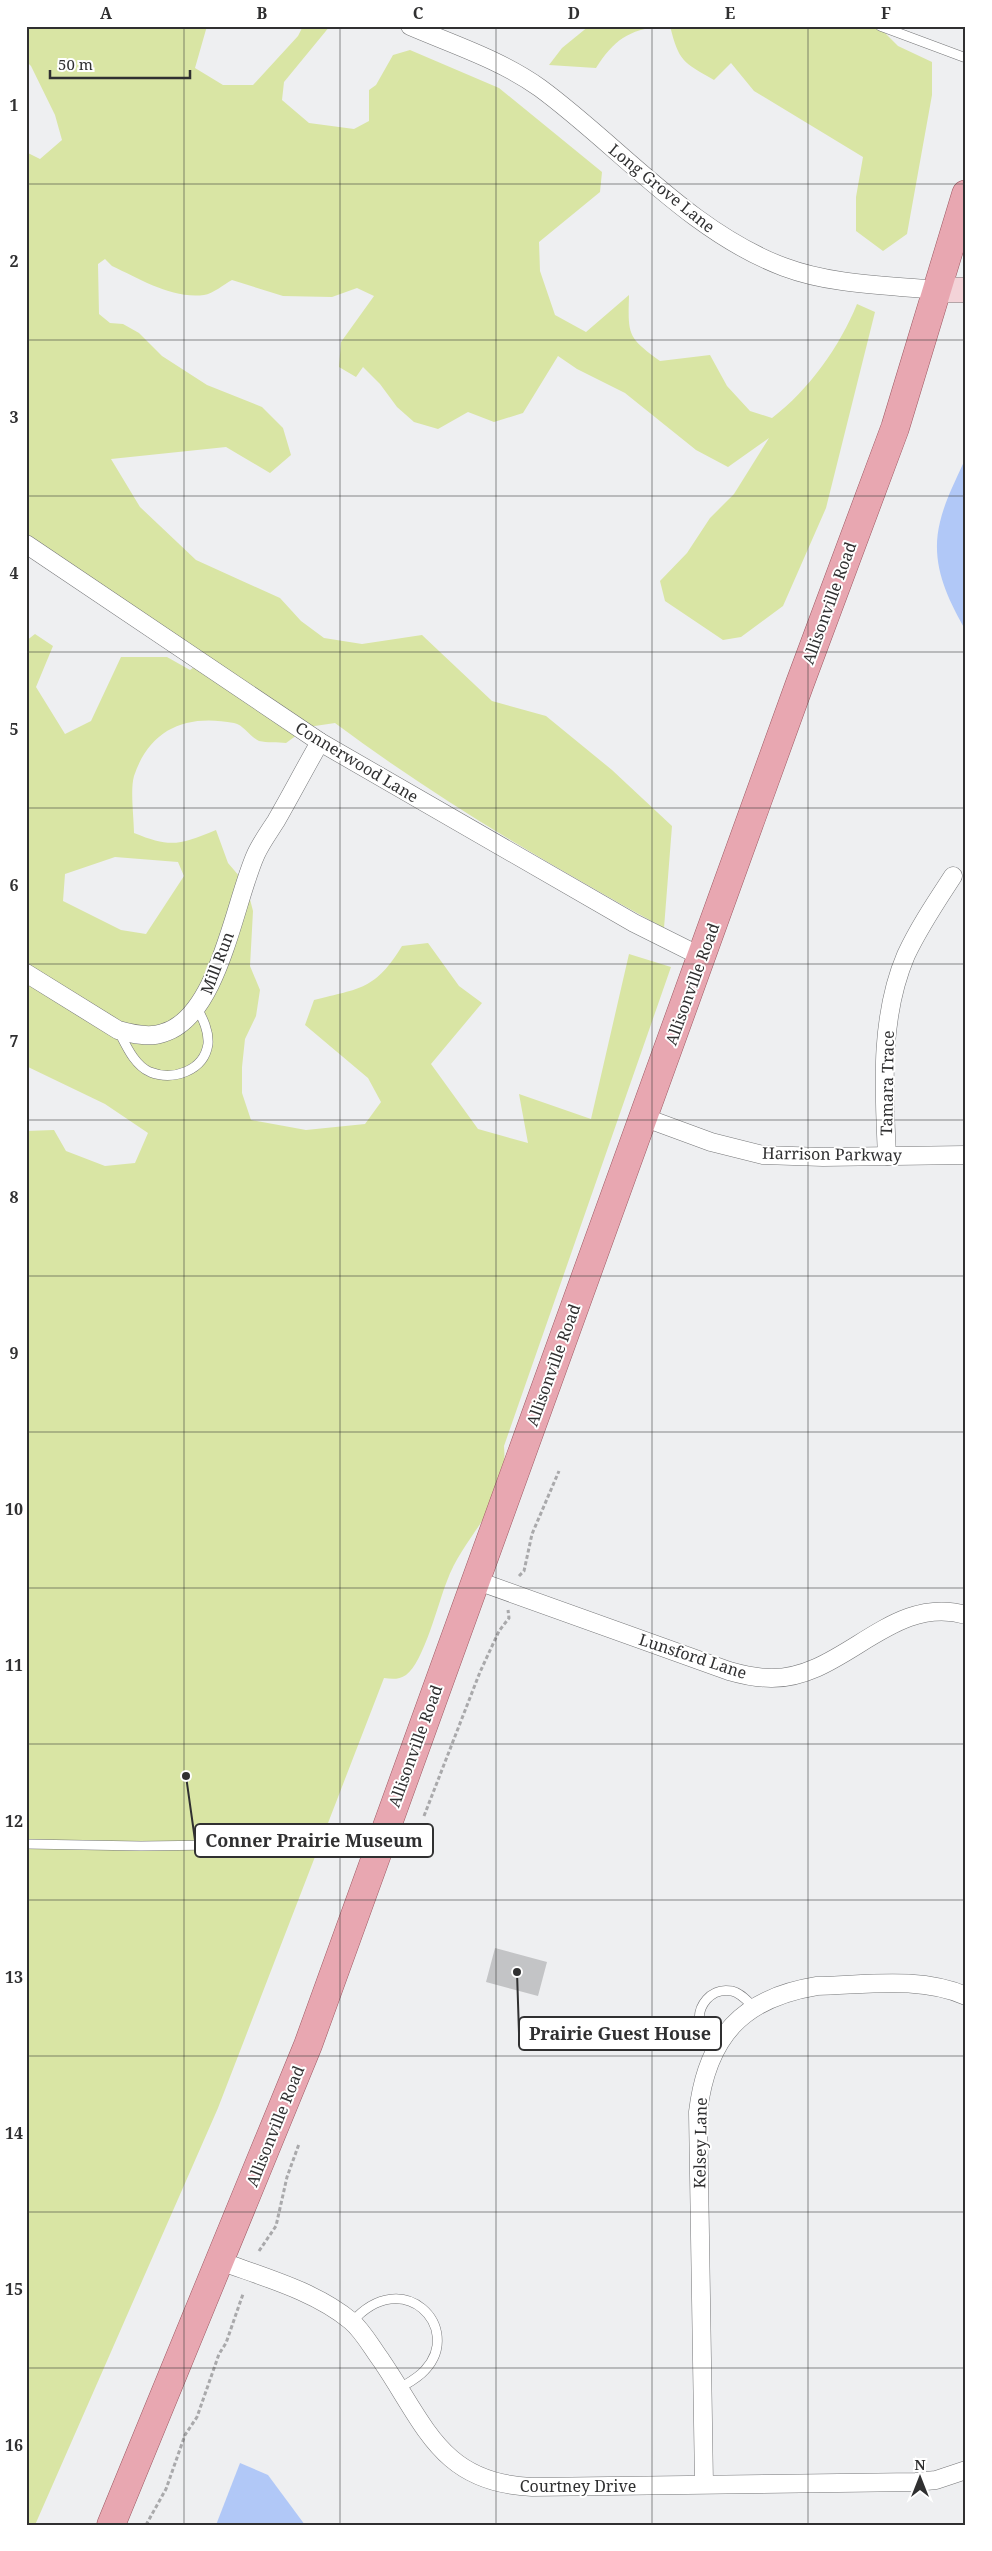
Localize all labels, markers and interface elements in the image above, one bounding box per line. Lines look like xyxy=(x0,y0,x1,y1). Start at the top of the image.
text: A xyxy=(100,2,113,24)
text: B xyxy=(257,2,268,24)
text: C xyxy=(413,2,424,24)
text: D xyxy=(568,2,580,24)
text: E xyxy=(725,2,735,24)
text: F xyxy=(881,2,891,24)
scale bar xyxy=(50,48,190,80)
text: 50 m xyxy=(58,54,93,74)
text: 1 xyxy=(9,94,19,116)
street label: Long Grove Lane xyxy=(604,138,720,238)
text: 2 xyxy=(9,250,19,272)
text: 3 xyxy=(9,406,19,428)
street label: Allisonville Road xyxy=(797,539,861,667)
text: 4 xyxy=(9,562,19,584)
street label: Connerwood Lane xyxy=(291,717,423,807)
text: 5 xyxy=(9,718,19,740)
text: 6 xyxy=(9,874,19,896)
street label: Allisonville Road xyxy=(660,920,724,1048)
street label: Mill Run xyxy=(195,929,239,997)
text: 7 xyxy=(9,1030,19,1052)
street label: Tamara Trace xyxy=(875,1030,899,1136)
street label: Harrison Parkway xyxy=(762,1142,903,1166)
text: 8 xyxy=(9,1186,19,1208)
street label: Allisonville Road xyxy=(521,1301,585,1429)
text: 9 xyxy=(9,1342,19,1364)
text: 10 xyxy=(5,1498,23,1520)
street label: Lunsford Lane xyxy=(636,1628,750,1684)
text: 11 xyxy=(5,1654,23,1676)
street label: Allisonville Road xyxy=(383,1682,447,1810)
text: 12 xyxy=(5,1810,23,1832)
callout: Conner Prairie Museum xyxy=(195,1824,433,1857)
text: Conner Prairie Museum xyxy=(205,1828,423,1852)
text: 13 xyxy=(5,1966,23,1988)
callout: Prairie Guest House xyxy=(519,2017,721,2050)
text: Prairie Guest House xyxy=(529,2021,711,2045)
street label: Allisonville Road xyxy=(241,2062,309,2190)
street label: Kelsey Lane xyxy=(688,2097,712,2189)
text: 14 xyxy=(5,2122,23,2144)
text: 15 xyxy=(5,2278,23,2300)
text: 16 xyxy=(5,2434,23,2456)
north arrow xyxy=(894,2454,944,2504)
text: N xyxy=(914,2455,926,2474)
street label: Courtney Drive xyxy=(520,2475,636,2497)

